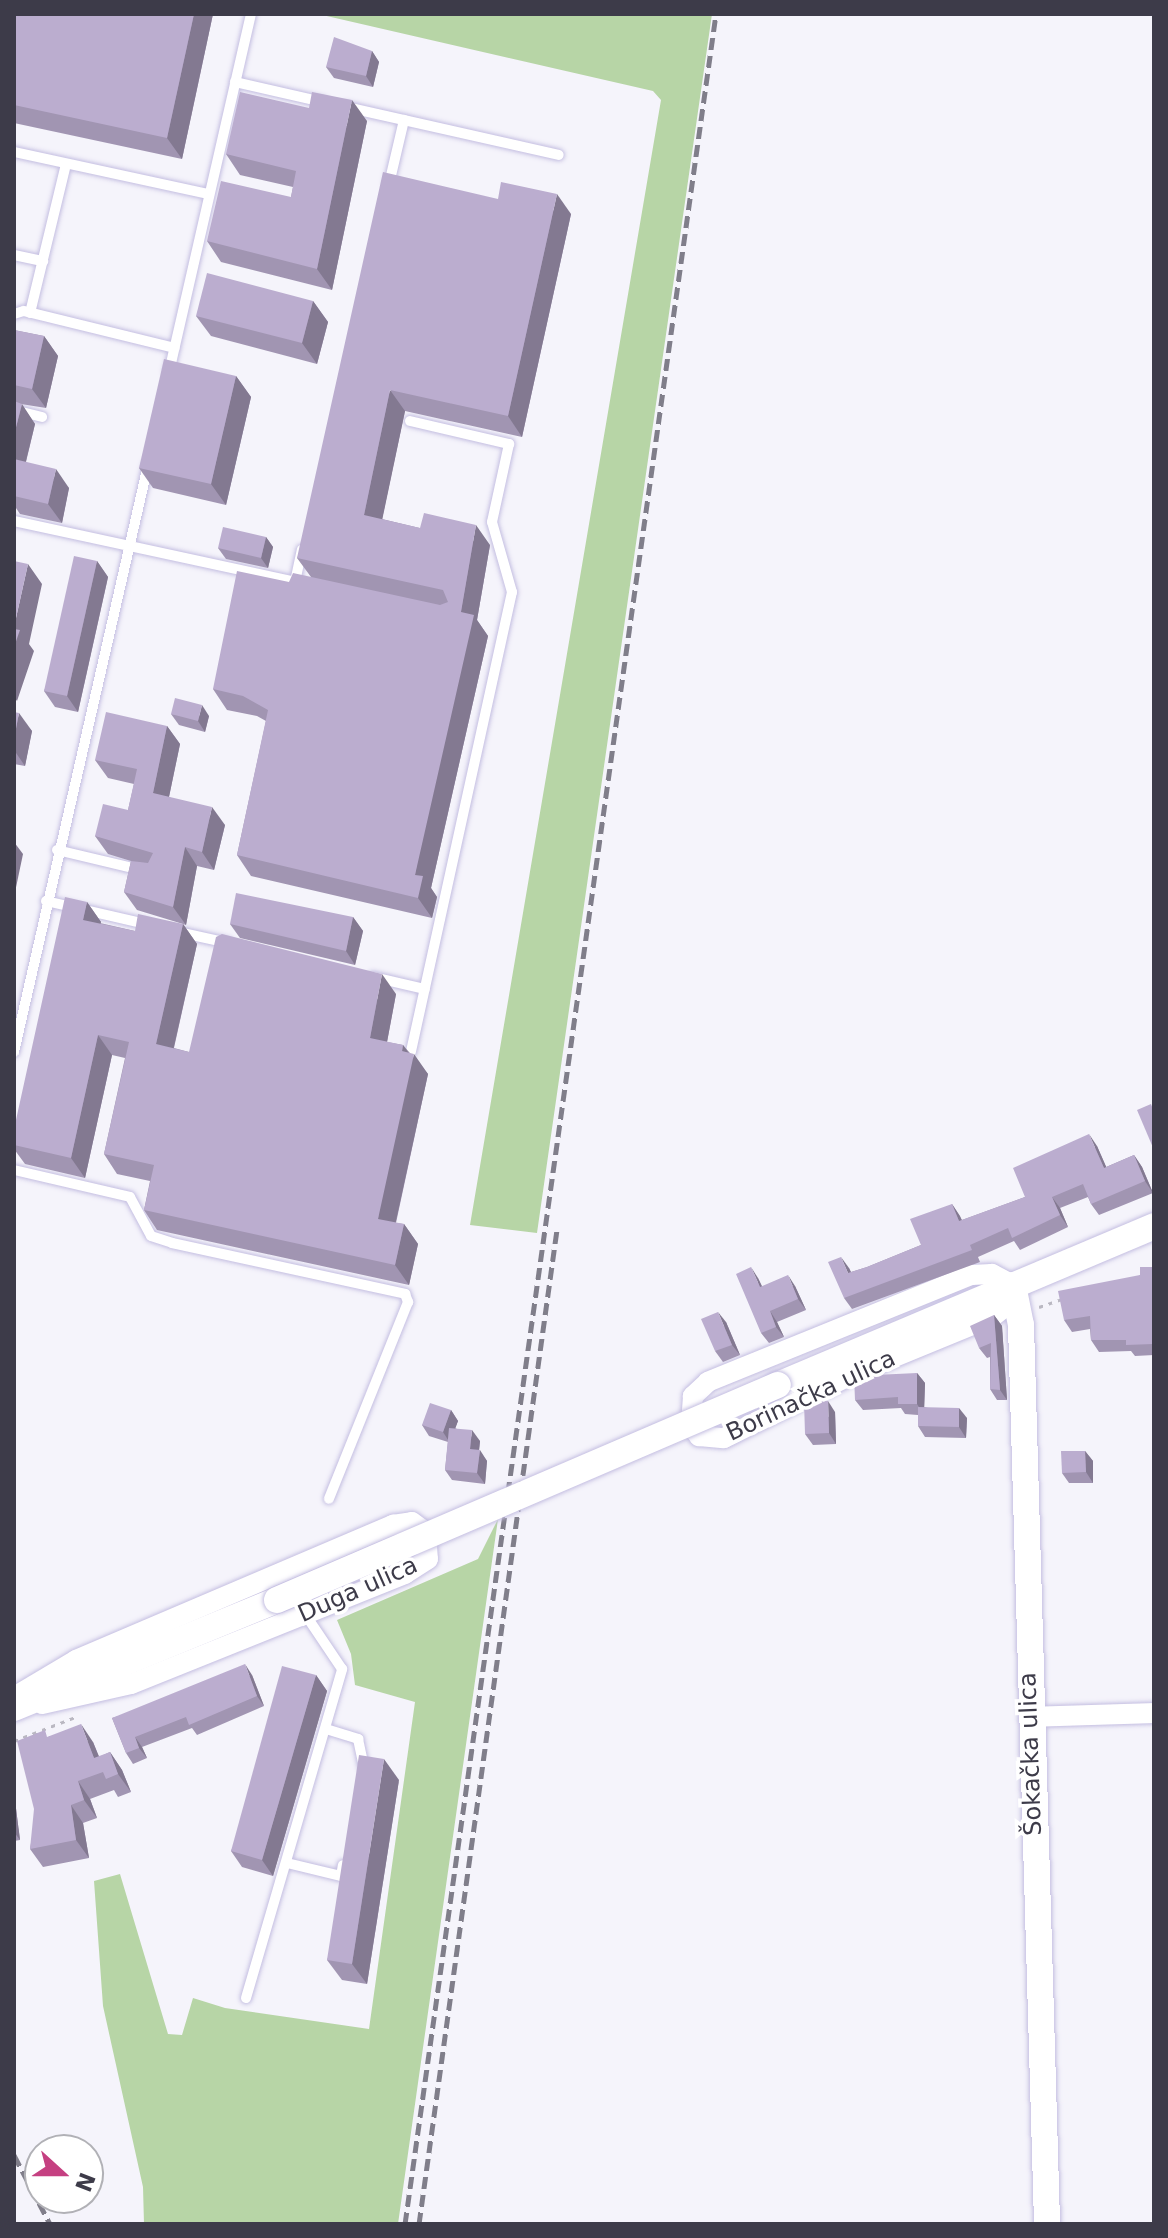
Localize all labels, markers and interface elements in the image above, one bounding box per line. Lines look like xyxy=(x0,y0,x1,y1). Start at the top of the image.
street label: Borinačka ulica xyxy=(722,1344,900,1448)
street label: Duga ulica xyxy=(294,1551,422,1629)
street label: Šokačka ulica xyxy=(1014,1672,1048,1836)
north arrow xyxy=(24,2134,104,2214)
text: N xyxy=(70,2169,100,2195)

